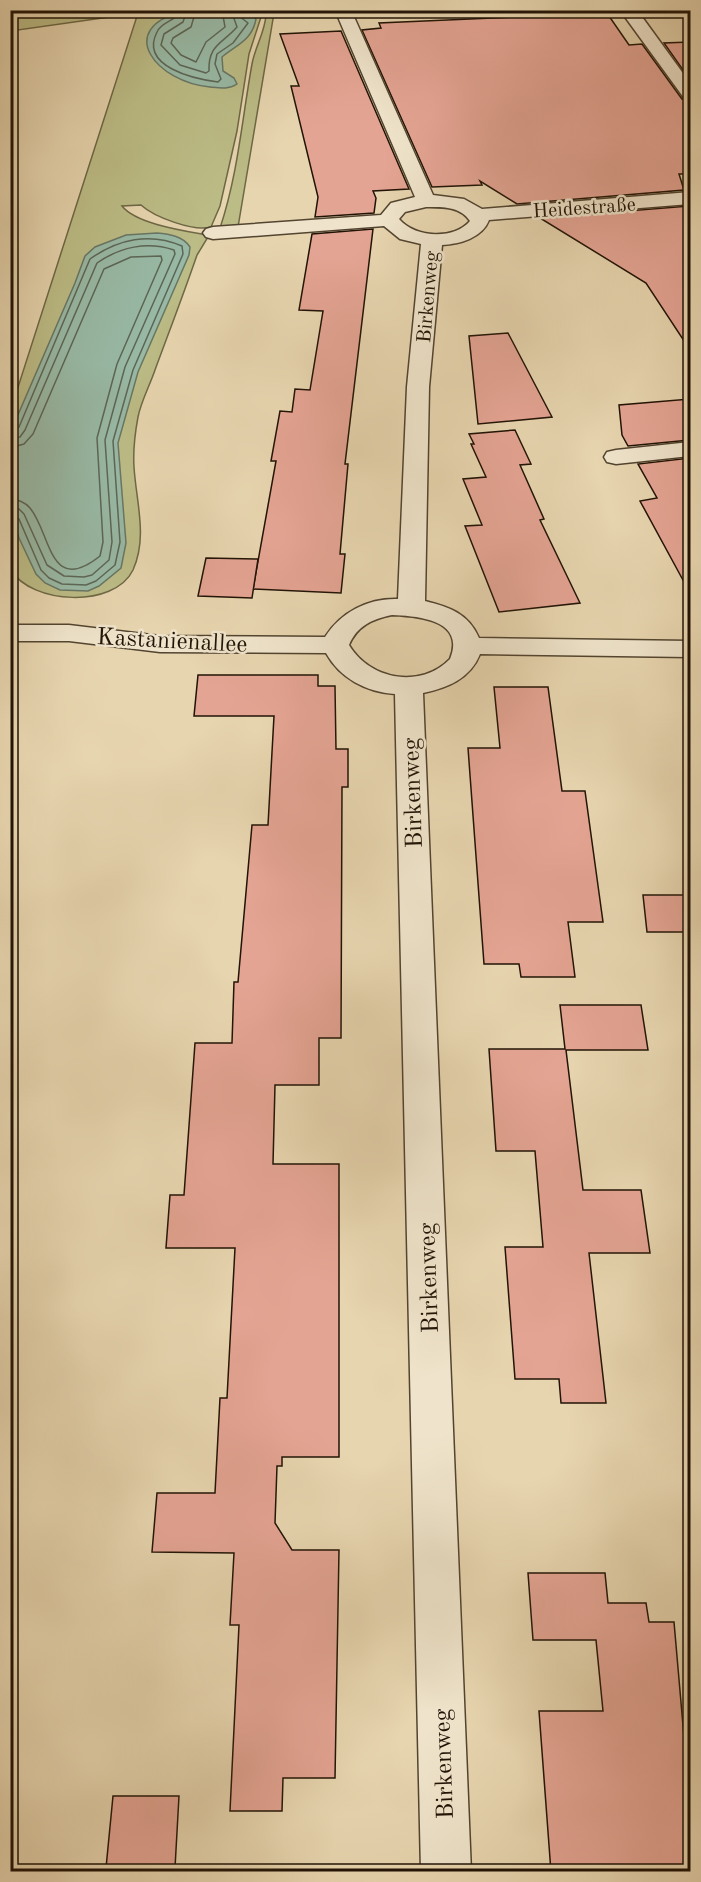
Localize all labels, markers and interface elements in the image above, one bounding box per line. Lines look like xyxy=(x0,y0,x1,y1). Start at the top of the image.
street label: Heidestraße xyxy=(532,195,636,223)
street label: Birkenweg xyxy=(415,250,443,344)
street label: Kastanienallee xyxy=(96,626,248,658)
street label: Birkenweg xyxy=(400,737,428,849)
street label: Birkenweg xyxy=(416,1222,444,1334)
street label: Birkenweg xyxy=(431,1708,459,1820)

